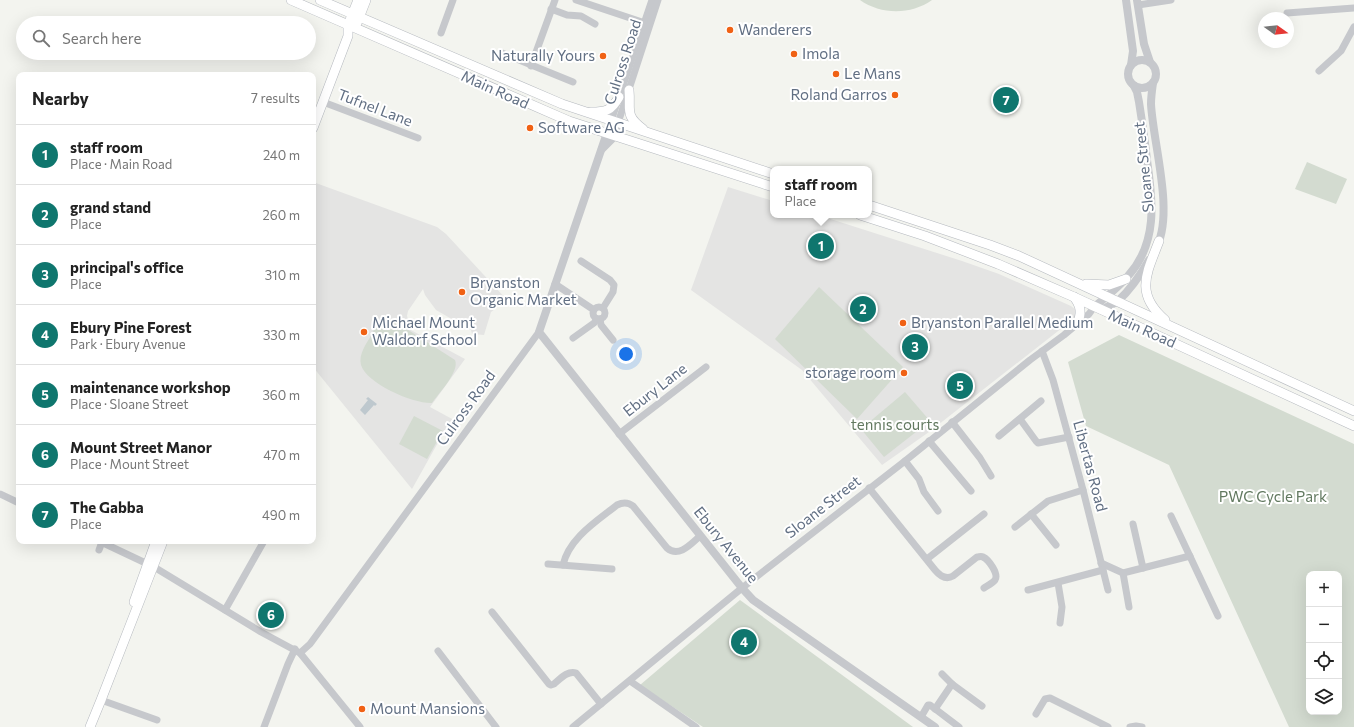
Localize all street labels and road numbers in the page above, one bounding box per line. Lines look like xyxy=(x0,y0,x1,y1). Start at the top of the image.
street label: Culross Road xyxy=(600,17,644,107)
street label: Main Road xyxy=(459,66,532,112)
street label: Tufnel Lane xyxy=(335,85,415,130)
street label: Sloane Street xyxy=(1129,121,1157,213)
street label: Main Road xyxy=(1106,305,1179,351)
street label: Ebury Lane xyxy=(619,359,690,420)
street label: Culross Road xyxy=(432,366,498,449)
street label: Libertas Road xyxy=(1070,418,1112,513)
street label: Sloane Street xyxy=(781,471,864,541)
street label: Ebury Avenue xyxy=(691,503,763,586)

